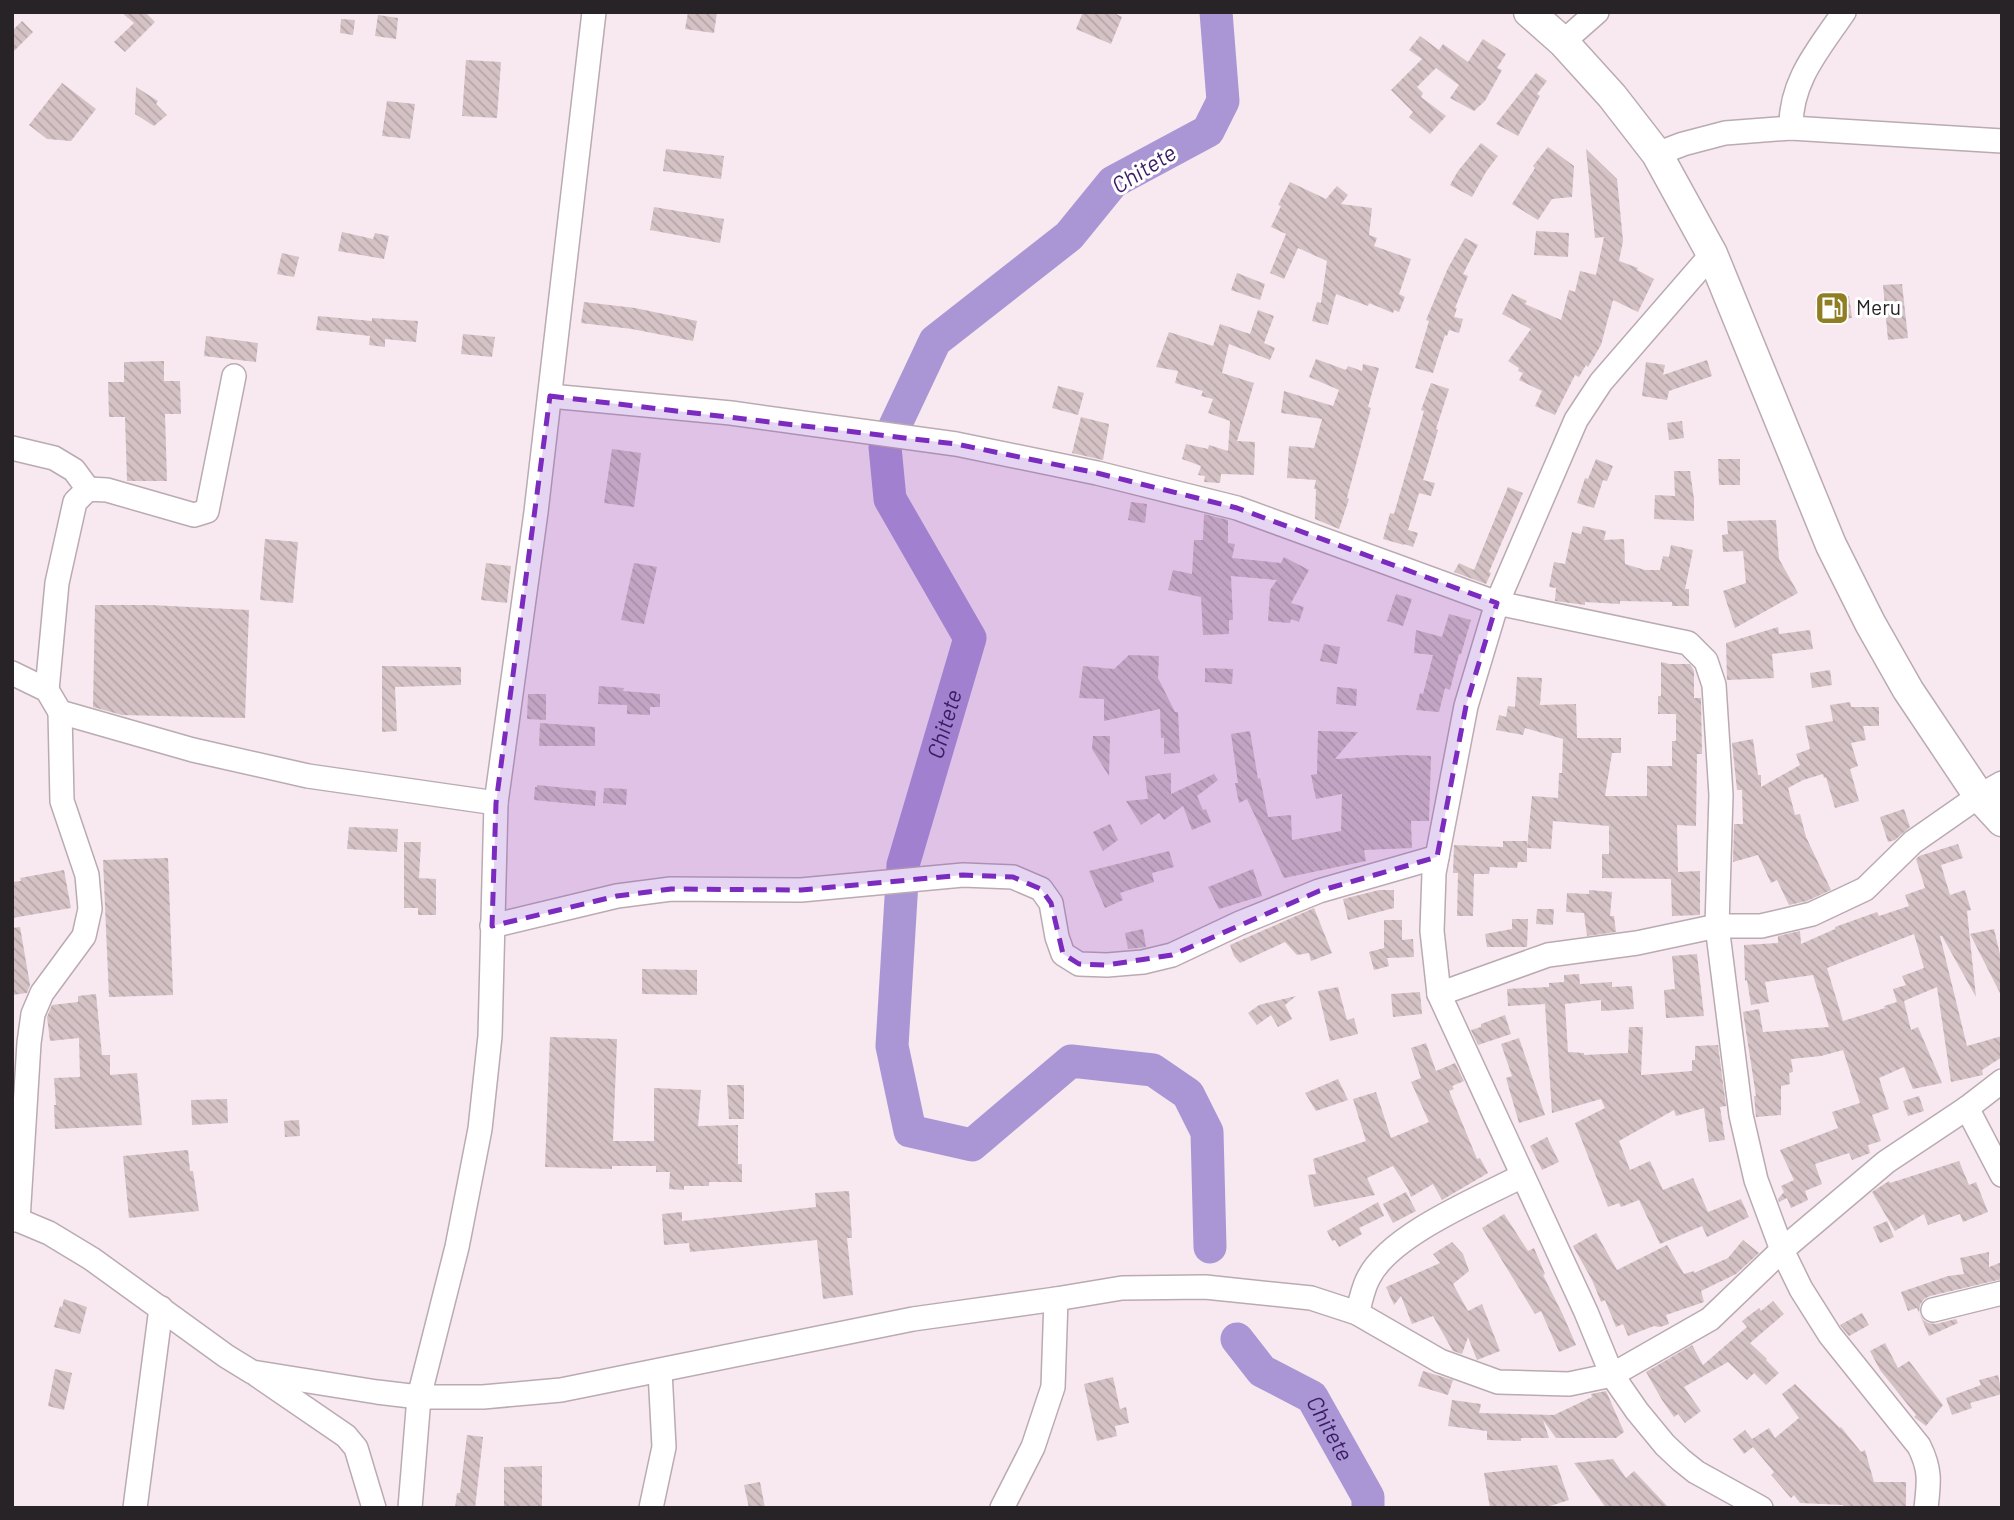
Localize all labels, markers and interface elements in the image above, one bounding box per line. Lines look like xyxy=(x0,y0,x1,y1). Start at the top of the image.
water label: Chitete xyxy=(1106,138,1181,199)
fuel station icon: Meru xyxy=(1813,289,1851,327)
place label: Meru xyxy=(1856,294,1901,319)
water label: Chitete xyxy=(920,686,967,762)
water label: Chitete xyxy=(1301,1390,1360,1466)

